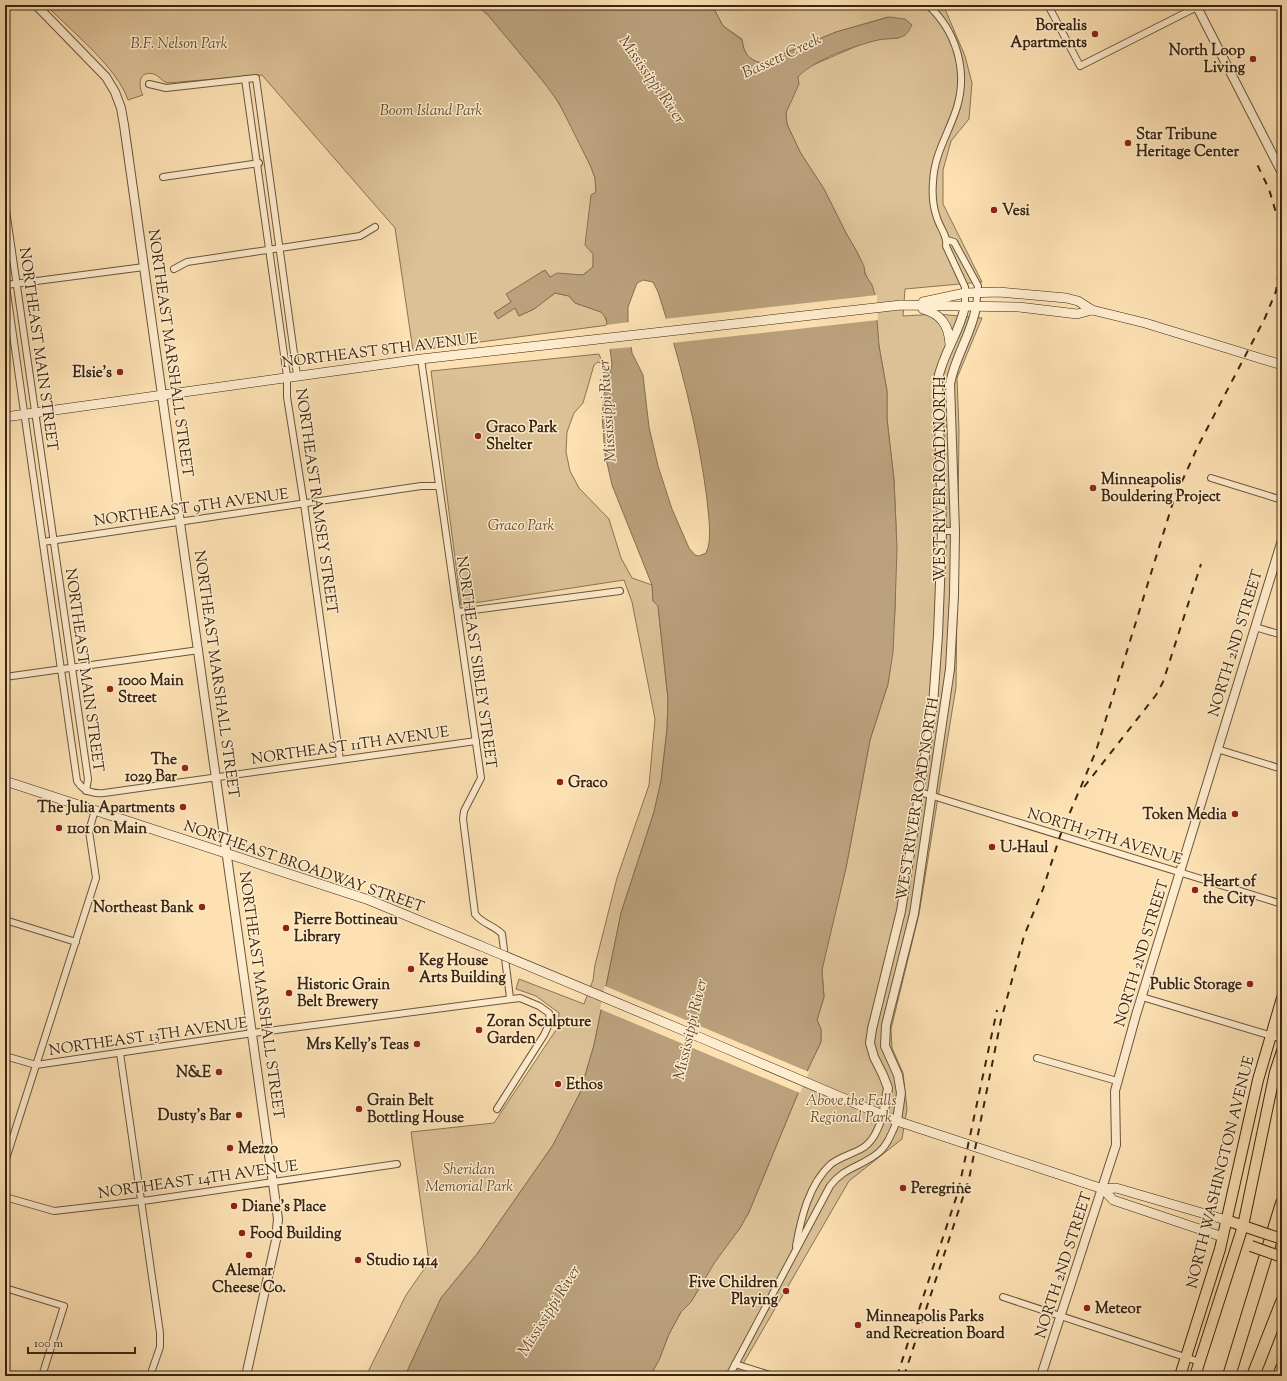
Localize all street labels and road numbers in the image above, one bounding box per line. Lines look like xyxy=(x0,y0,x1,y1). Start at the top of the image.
street label: NORTHEAST MARSHALL STREET xyxy=(142,228,197,479)
street label: NORTHEAST MAIN STREET xyxy=(13,246,62,453)
street label: NORTHEAST 8TH AVENUE xyxy=(281,329,480,374)
street label: WEST RIVER ROAD NORTH xyxy=(931,376,952,582)
street label: NORTHEAST RAMSEY STREET xyxy=(289,387,342,616)
street label: NORTHEAST 9TH AVENUE xyxy=(93,484,290,533)
street label: NORTHEAST MARSHALL STREET xyxy=(188,549,243,800)
street label: NORTHEAST SIBLEY STREET xyxy=(450,555,501,770)
street label: NORTHEAST MAIN STREET xyxy=(59,567,108,774)
street label: NORTH 2ND STREET xyxy=(1204,567,1269,720)
street label: WEST RIVER ROAD NORTH xyxy=(892,696,945,902)
street label: NORTHEAST 11TH AVENUE xyxy=(250,722,450,771)
street label: NORTH 17TH AVENUE xyxy=(1024,804,1185,871)
street label: NORTHEAST BROADWAY STREET xyxy=(180,816,427,919)
street label: NORTHEAST MARSHALL STREET xyxy=(233,870,288,1121)
street label: NORTH 2ND STREET xyxy=(1110,877,1175,1030)
street label: NORTHEAST 13TH AVENUE xyxy=(48,1013,249,1062)
street label: NORTH WASHINGTON AVENUE xyxy=(1182,1054,1261,1291)
street label: NORTHEAST 14TH AVENUE xyxy=(97,1156,300,1205)
street label: NORTH 2ND STREET xyxy=(1031,1189,1098,1341)

